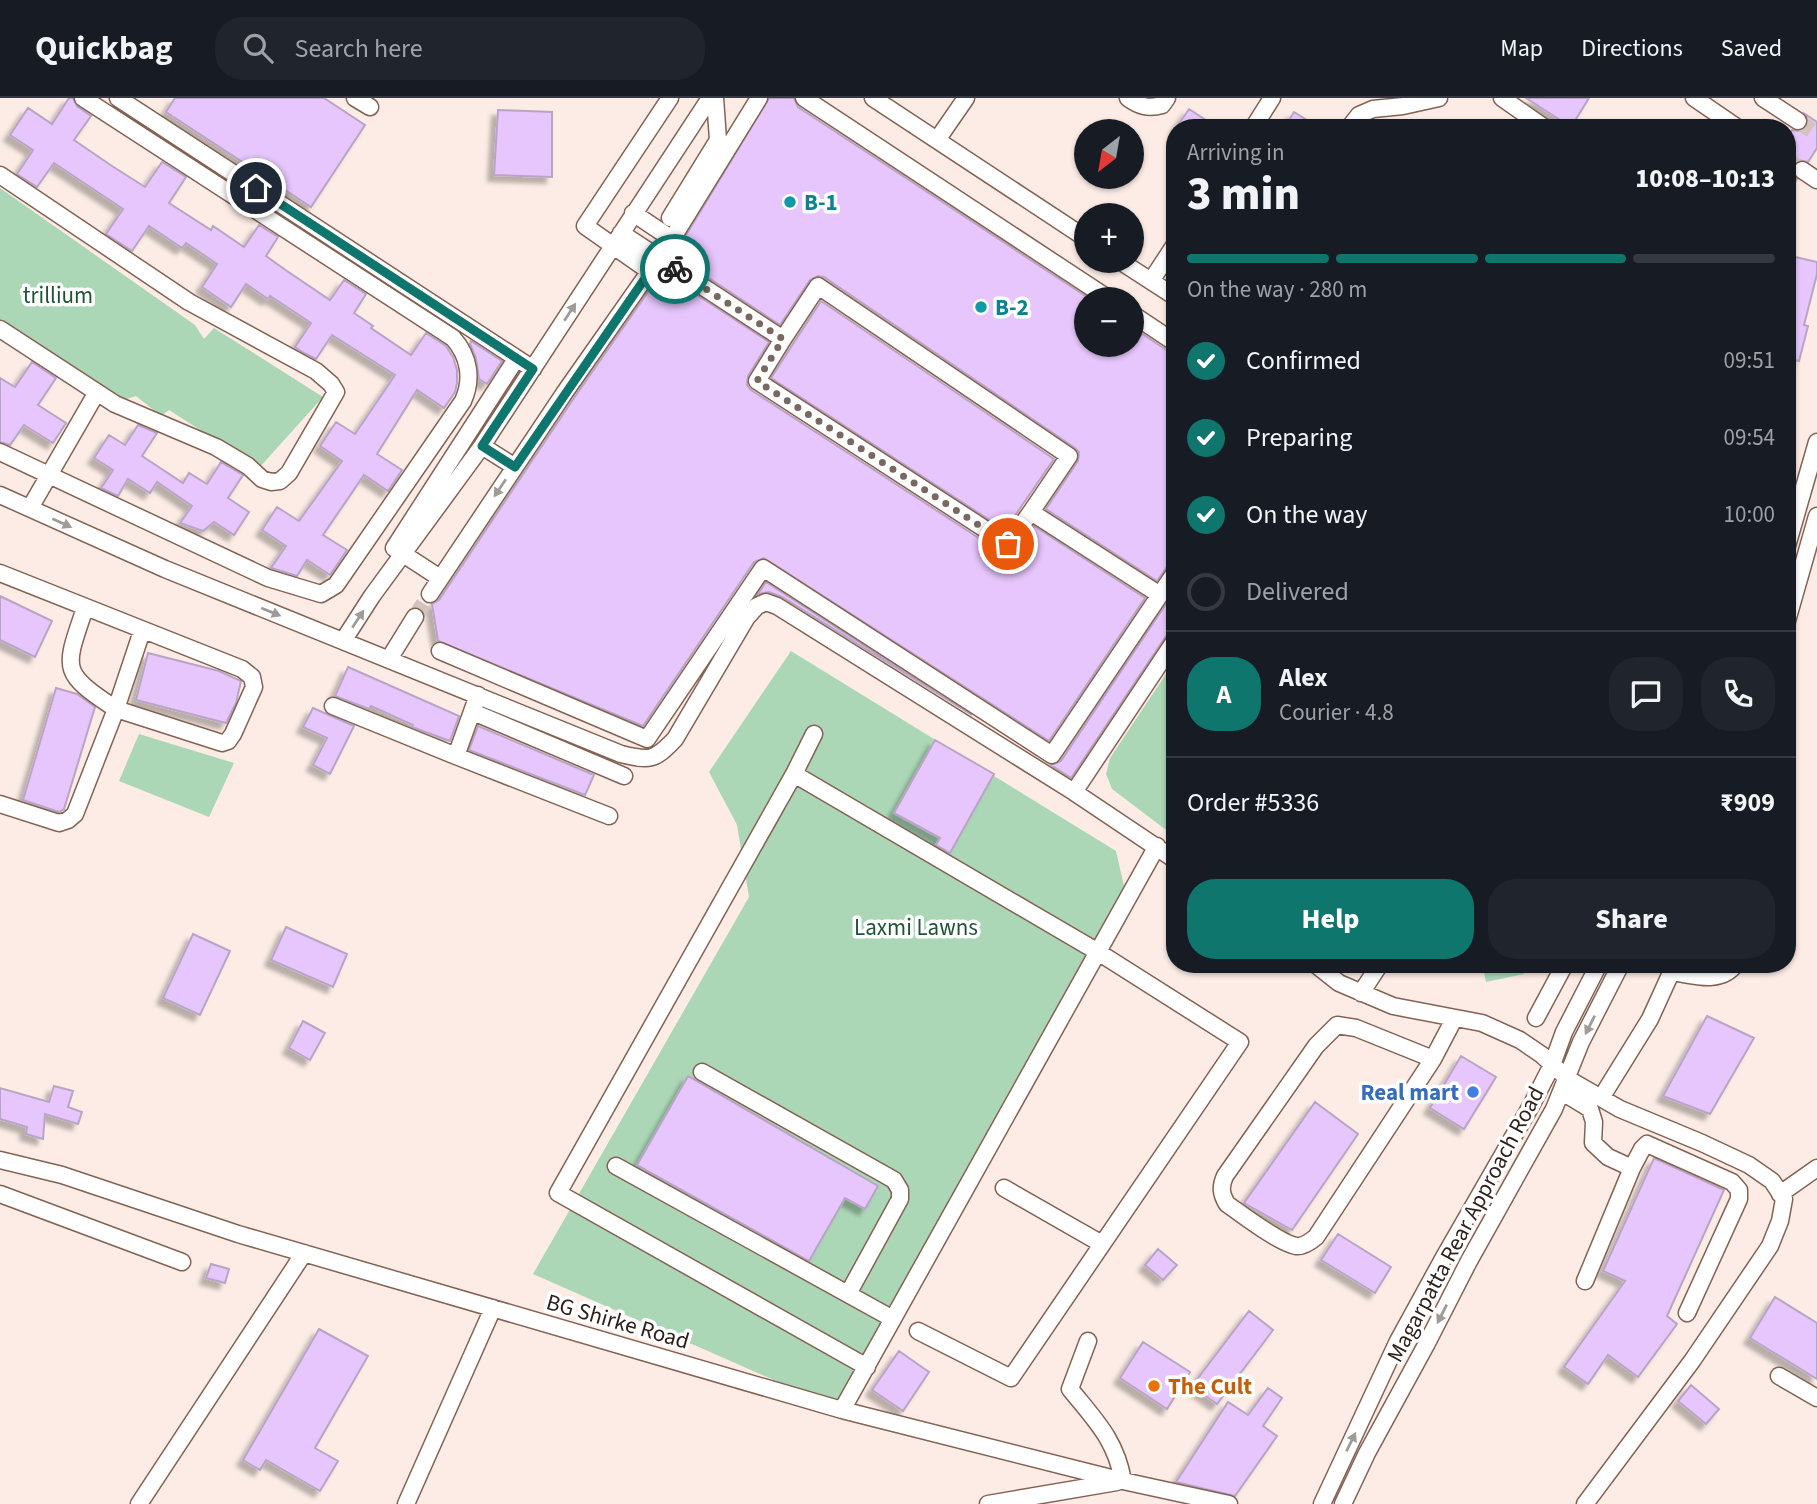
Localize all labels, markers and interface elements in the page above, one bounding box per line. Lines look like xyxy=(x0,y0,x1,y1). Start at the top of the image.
search box xyxy=(215,17,705,80)
text: Quickbag xyxy=(35,25,173,72)
icon: search xyxy=(239,29,277,67)
text: Search here xyxy=(295,30,423,67)
text: Map xyxy=(1500,31,1543,66)
text: Directions xyxy=(1581,31,1683,66)
text: Saved xyxy=(1721,31,1782,66)
north arrow xyxy=(1074,119,1144,189)
map controls xyxy=(1074,119,1144,357)
text: Arriving in xyxy=(1187,136,1285,169)
pin xyxy=(226,158,286,218)
text: 10:08–10:13 xyxy=(1635,160,1775,197)
text: 3 min xyxy=(1187,162,1300,227)
icon: home xyxy=(237,169,275,207)
place label: B-1 xyxy=(804,186,838,219)
marker: B-1 xyxy=(782,194,798,210)
button: + xyxy=(1074,203,1144,273)
courier xyxy=(640,234,710,304)
icon: bike xyxy=(656,250,694,288)
text: On the way · 280 m xyxy=(1187,273,1367,306)
park label: trillium xyxy=(23,279,93,312)
button: − xyxy=(1074,287,1144,357)
place label: B-2 xyxy=(995,291,1029,324)
marker: B-2 xyxy=(973,299,989,315)
one-way arrow xyxy=(563,302,576,321)
icon: check xyxy=(1187,342,1225,380)
text: Confirmed xyxy=(1246,342,1361,379)
text: 09:51 xyxy=(1724,344,1775,377)
icon: check xyxy=(1187,419,1225,457)
text: Preparing xyxy=(1246,419,1352,456)
text: 09:54 xyxy=(1724,421,1775,454)
one-way arrow xyxy=(494,479,507,498)
icon: check xyxy=(1187,496,1225,534)
text: On the way xyxy=(1246,496,1367,533)
text: 10:00 xyxy=(1724,498,1775,531)
pin xyxy=(978,514,1038,574)
one-way arrow xyxy=(52,517,72,529)
icon: bag xyxy=(989,525,1027,563)
text: Delivered xyxy=(1246,573,1349,610)
one-way arrow xyxy=(261,606,282,617)
one-way arrow xyxy=(351,609,364,628)
button: chat xyxy=(1609,657,1683,731)
button: phone xyxy=(1701,657,1775,731)
text: Alex xyxy=(1279,659,1328,696)
text: A xyxy=(1217,676,1231,713)
text: Courier · 4.8 xyxy=(1279,696,1394,729)
text: Order #5336 xyxy=(1187,784,1319,821)
text: ₹909 xyxy=(1720,784,1775,821)
button: Help xyxy=(1187,879,1474,959)
button: Share xyxy=(1488,879,1775,959)
park label: Laxmi Lawns xyxy=(854,911,978,944)
one-way arrow xyxy=(1584,1015,1596,1035)
place label: Real mart xyxy=(1360,1076,1459,1109)
street label: Magarpatta Rear Approach Road xyxy=(1379,1080,1552,1368)
marker: Real mart xyxy=(1465,1084,1481,1100)
street label: BG Shirke Road xyxy=(543,1285,693,1358)
one-way arrow xyxy=(1436,1304,1447,1324)
place label: The Cult xyxy=(1168,1370,1252,1403)
marker: The Cult xyxy=(1146,1378,1162,1394)
one-way arrow xyxy=(1345,1432,1356,1452)

